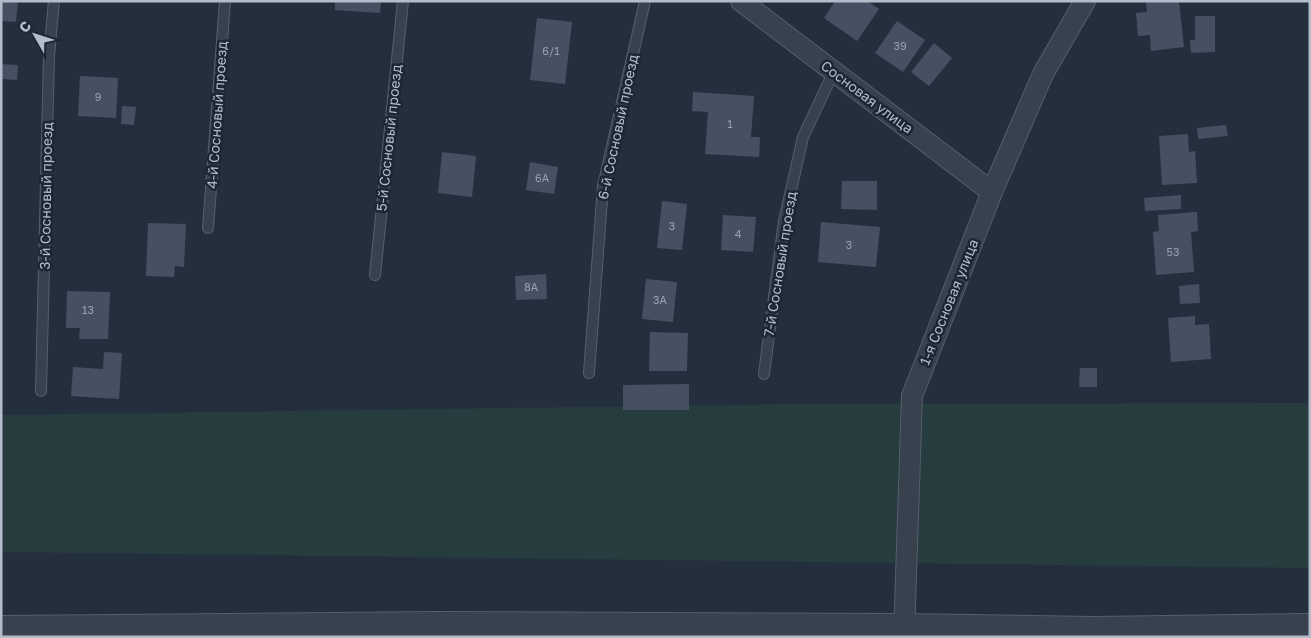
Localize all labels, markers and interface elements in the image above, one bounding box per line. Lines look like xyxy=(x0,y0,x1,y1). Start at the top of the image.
north arrow xyxy=(10,10,60,60)
text: С xyxy=(15,17,34,36)
house number: 39 xyxy=(893,39,907,52)
street label: 4-й Сосновый проезд xyxy=(203,40,230,189)
house number: 6/1 xyxy=(542,44,560,57)
street label: 6-й Сосновый проезд xyxy=(594,52,641,201)
street label: Сосновая улица xyxy=(818,56,917,137)
street label: 5-й Сосновый проезд xyxy=(372,63,405,212)
house number: 9 xyxy=(95,90,101,103)
house number: 1 xyxy=(727,117,733,130)
street label: 3-й Сосновый проезд xyxy=(36,122,55,270)
house number: 6А xyxy=(535,171,550,184)
street label: 7-й Сосновый проезд xyxy=(760,190,799,338)
house number: 3 xyxy=(669,219,675,232)
house number: 4 xyxy=(735,227,742,240)
street label: 1-я Сосновая улица xyxy=(915,236,982,367)
house number: 3 xyxy=(846,238,852,251)
house number: 53 xyxy=(1167,245,1179,258)
house number: 8А xyxy=(524,280,539,293)
house number: 3А xyxy=(653,293,668,306)
house number: 13 xyxy=(82,303,94,316)

